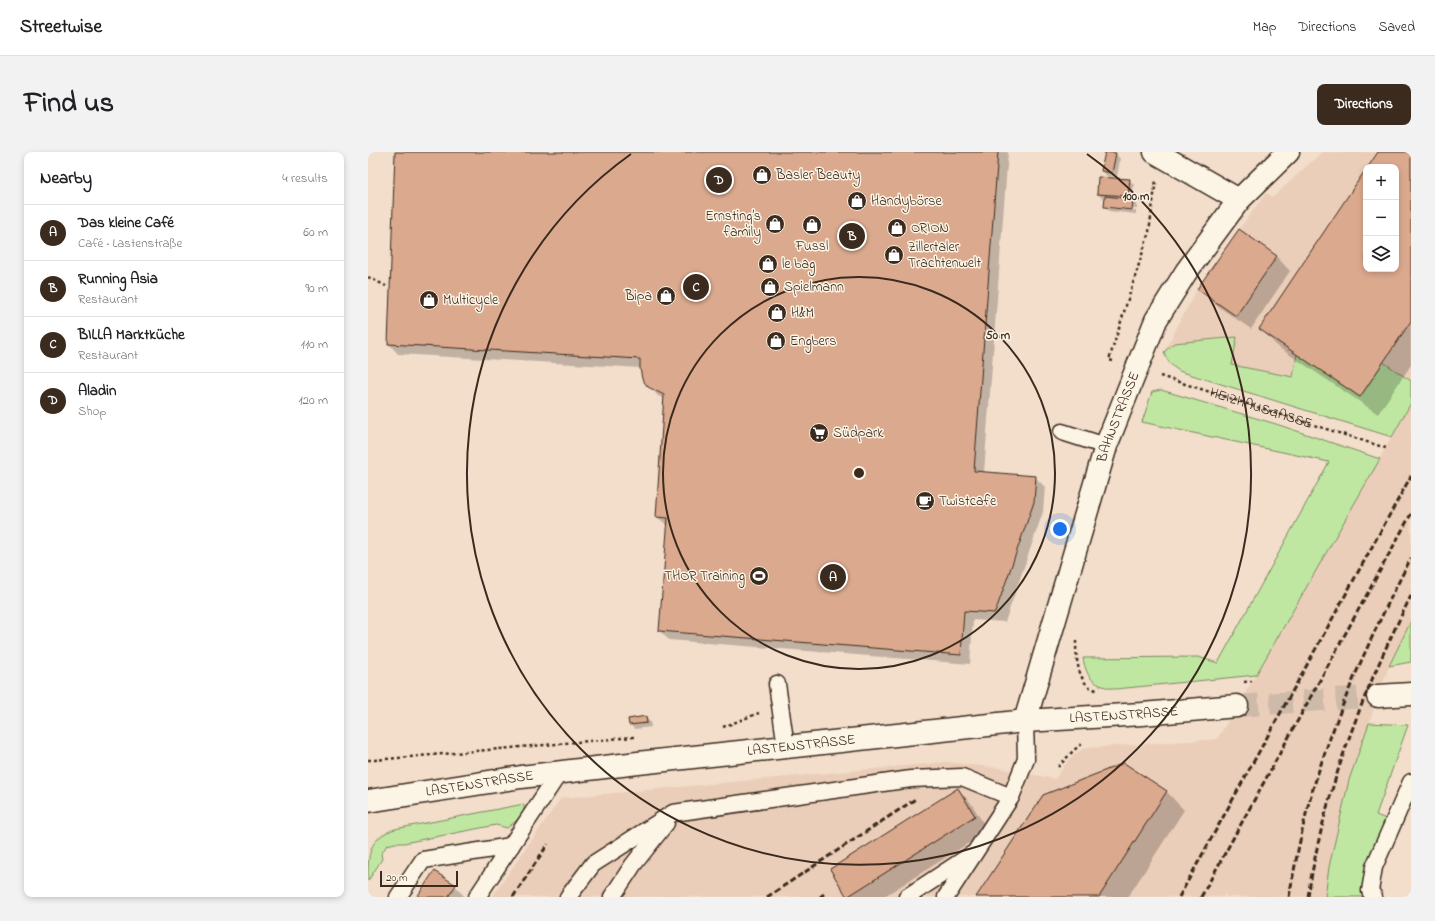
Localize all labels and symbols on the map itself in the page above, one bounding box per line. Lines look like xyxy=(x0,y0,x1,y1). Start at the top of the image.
shop icon: Basler Beauty xyxy=(751,164,773,186)
pin: D xyxy=(706,165,732,195)
place label: Basler Beauty xyxy=(775,165,860,187)
text: 100 m xyxy=(1123,188,1150,206)
shop icon: Handybörse xyxy=(846,190,868,212)
place label: Handybörse xyxy=(871,191,942,213)
place label: Ernsting’s family xyxy=(705,206,761,244)
shop icon: Ernsting’s family xyxy=(764,213,786,235)
shop icon: Fussl xyxy=(801,214,823,236)
shop icon: ORION xyxy=(886,217,908,239)
place label: ORION xyxy=(911,218,949,239)
pin: B xyxy=(839,221,865,251)
place label: Fussl xyxy=(795,236,828,257)
place label: Zillertaler Trachtenwelt xyxy=(908,237,981,274)
shop icon: Zillertaler Trachtenwelt xyxy=(883,244,905,266)
shop icon: le bag xyxy=(757,253,779,275)
place label: le bag xyxy=(782,254,815,276)
pin: C xyxy=(683,272,709,302)
shop icon: Spielmann xyxy=(759,276,781,298)
place label: Spielmann xyxy=(784,277,844,298)
shop icon: Bipa xyxy=(655,285,677,307)
place label: Bipa xyxy=(624,286,652,307)
shop icon: Multicycle xyxy=(418,289,440,311)
place label: Multicycle xyxy=(443,290,499,312)
shop icon: H&M xyxy=(766,302,788,324)
place label: H&M xyxy=(791,303,814,324)
text: 50 m xyxy=(986,327,1011,345)
shop icon: Engbers xyxy=(765,330,787,352)
place label: Engbers xyxy=(790,331,836,353)
street label: BAHNSTRASSE xyxy=(1091,369,1145,466)
street label: HEIZHAUSGASSE xyxy=(1207,382,1315,434)
supermarket icon: Südpark xyxy=(808,422,830,444)
place label: Südpark xyxy=(833,423,884,444)
centre of rings xyxy=(852,466,866,480)
cafe icon: Twistcafe xyxy=(914,490,936,512)
place label: Twistcafe xyxy=(939,491,997,512)
your location xyxy=(1050,519,1070,539)
pin: A xyxy=(820,562,846,592)
sports icon: THOR Training xyxy=(748,565,770,587)
place label: THOR Training xyxy=(664,566,745,588)
street label: LASTENSTRASSE xyxy=(1069,701,1179,729)
street label: LASTENSTRASSE xyxy=(746,729,856,762)
street label: LASTENSTRASSE xyxy=(424,765,535,802)
scale bar xyxy=(380,869,458,888)

